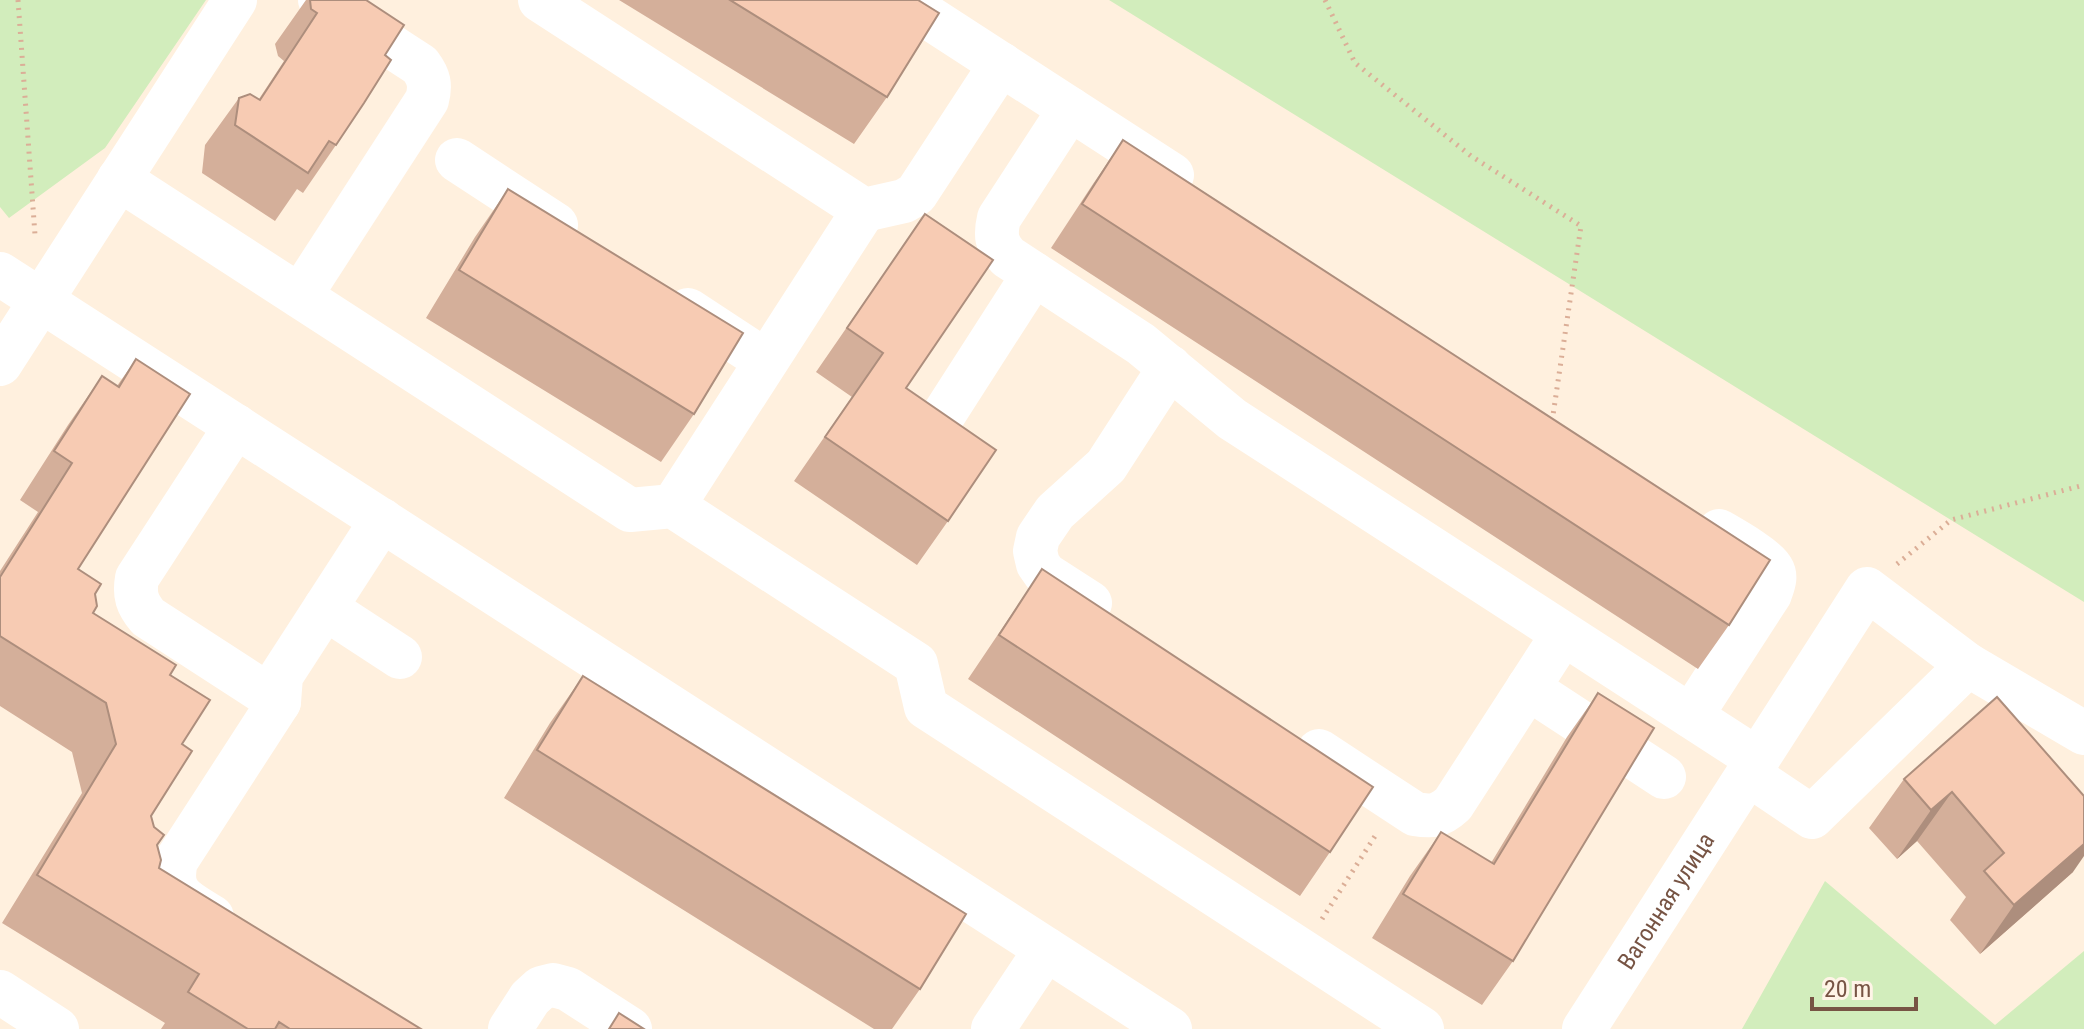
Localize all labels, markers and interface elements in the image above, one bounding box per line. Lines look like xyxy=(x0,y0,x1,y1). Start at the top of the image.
street label: Вагонная улица xyxy=(1612,828,1720,975)
scale bar xyxy=(1812,961,1916,1011)
text: 20 m xyxy=(1824,975,1871,1003)

